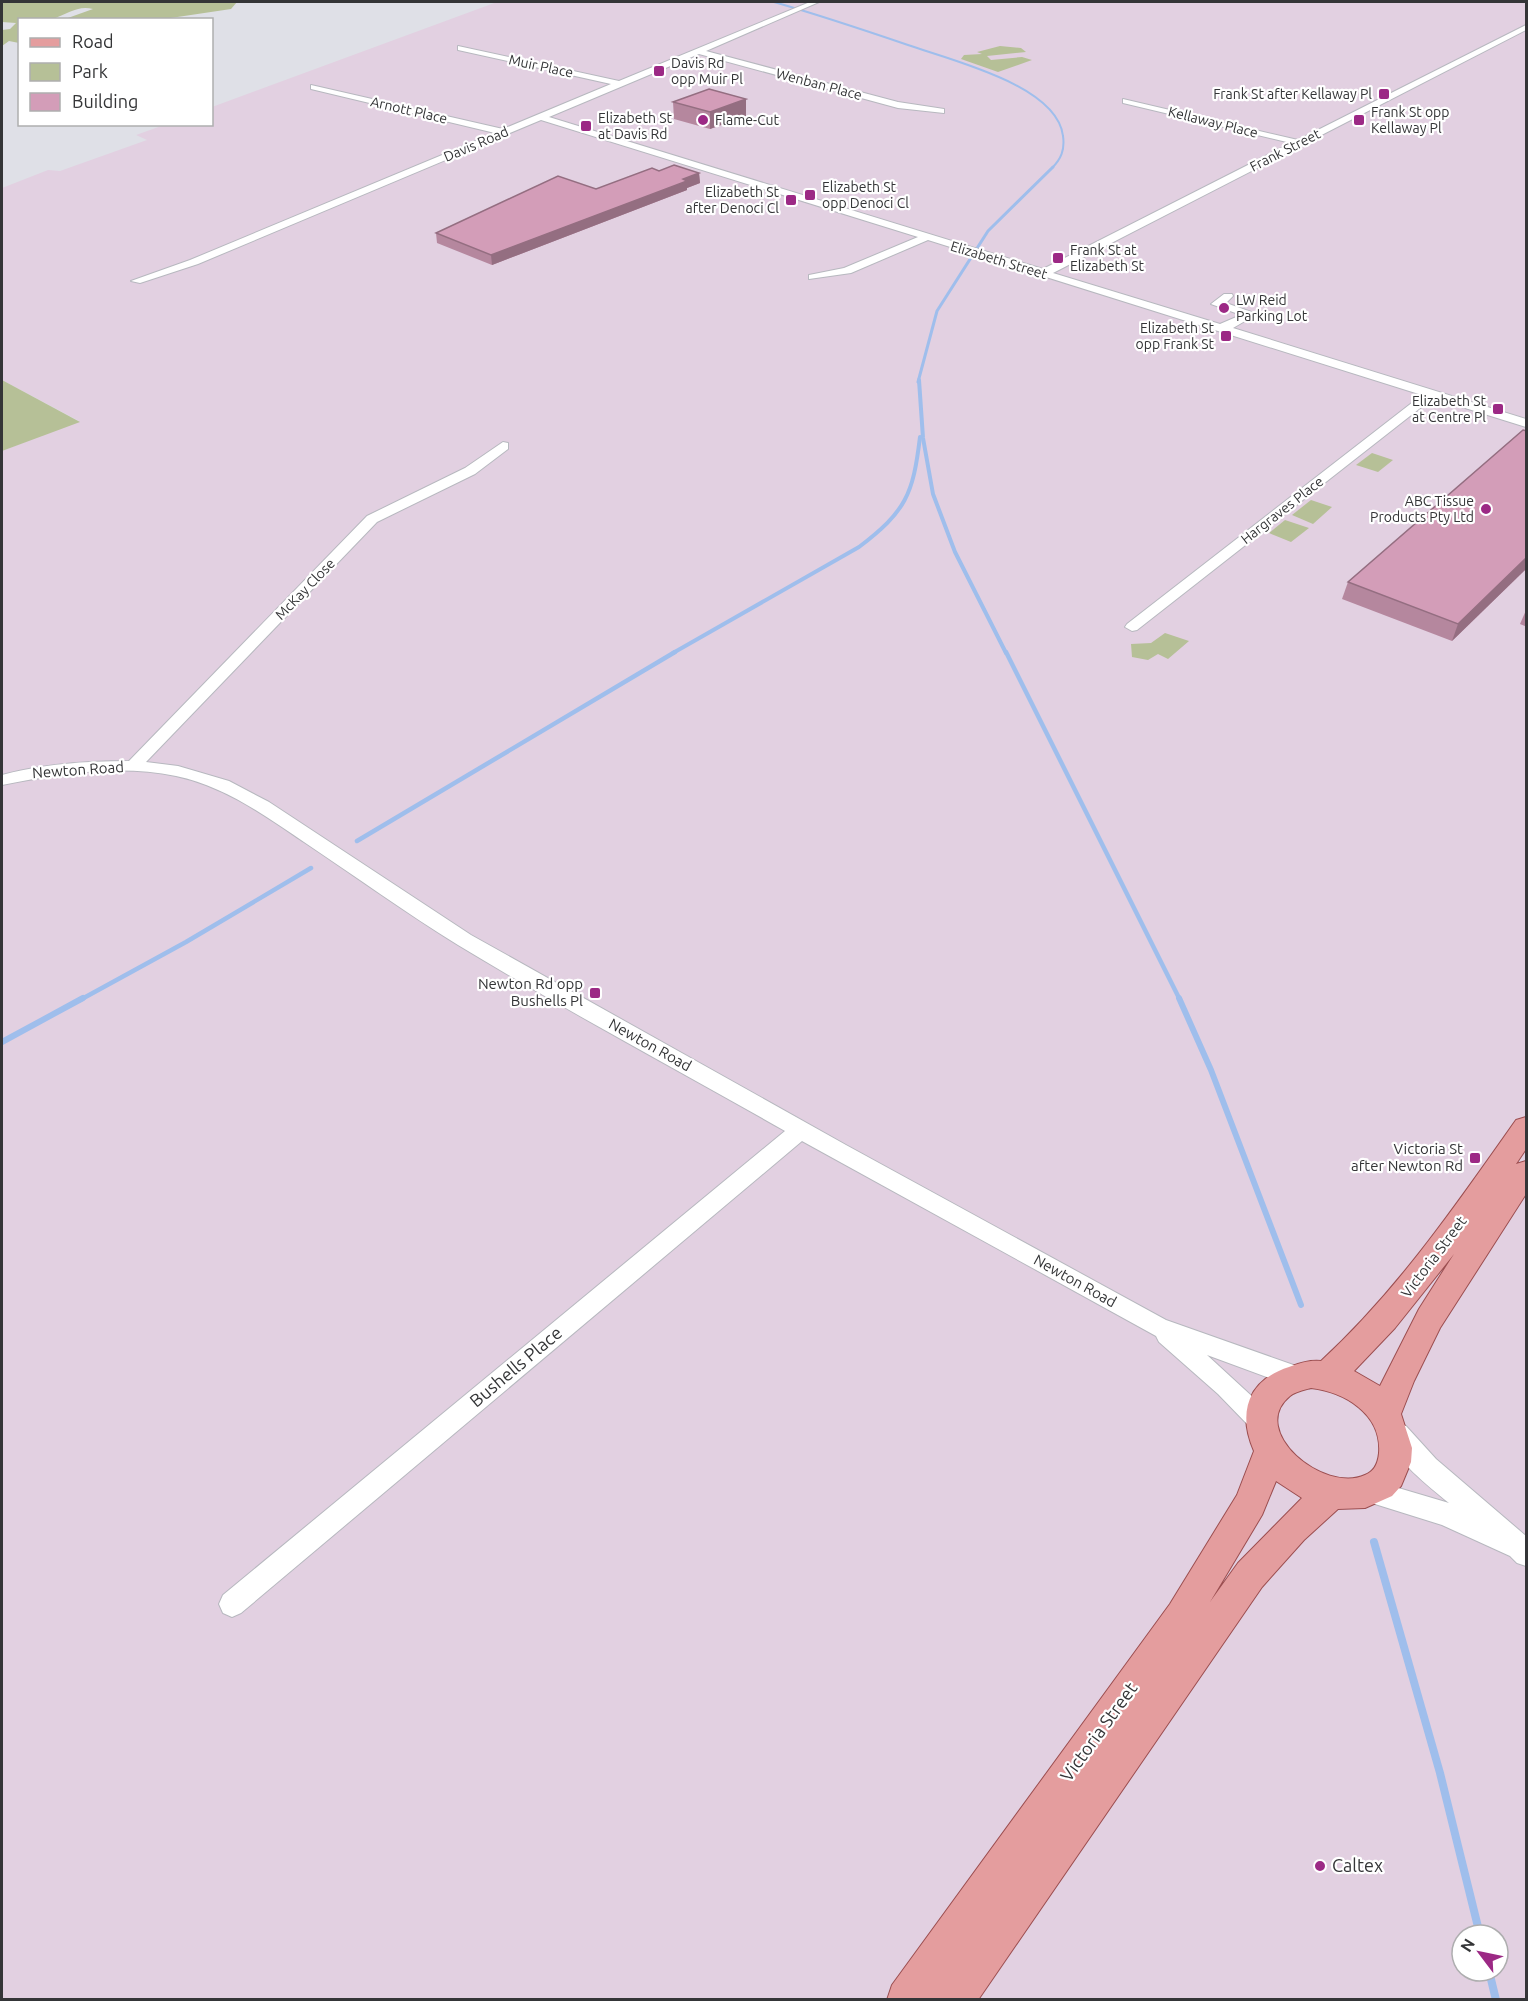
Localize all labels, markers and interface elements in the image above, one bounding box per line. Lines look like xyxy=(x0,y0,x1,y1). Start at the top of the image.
legend xyxy=(18,18,213,126)
text: Road xyxy=(72,31,114,51)
street label: Muir Place xyxy=(507,51,575,81)
place label: Davis Rd opp Muir Pl xyxy=(671,55,743,87)
text: Park xyxy=(72,61,108,81)
marker: Davis Rd opp Muir Pl xyxy=(652,64,666,78)
street label: Wenban Place xyxy=(774,65,864,103)
place label: Frank St after Kellaway Pl xyxy=(1213,86,1372,102)
marker: Frank St after Kellaway Pl xyxy=(1377,87,1391,101)
text: Building xyxy=(72,91,138,111)
street label: Arnott Place xyxy=(369,93,449,127)
street label: Kellaway Place xyxy=(1166,103,1260,141)
place label: Frank St opp Kellaway Pl xyxy=(1371,104,1450,136)
place label: Elizabeth St at Davis Rd xyxy=(598,110,672,142)
place label: Flame-Cut xyxy=(715,112,780,128)
marker: Flame-Cut xyxy=(696,113,710,127)
marker: Frank St opp Kellaway Pl xyxy=(1352,113,1366,127)
marker: Elizabeth St at Davis Rd xyxy=(579,119,593,133)
street label: Davis Road xyxy=(441,123,511,165)
street label: Frank Street xyxy=(1247,125,1323,175)
place label: Elizabeth St opp Denoci Cl xyxy=(822,179,909,211)
place label: Elizabeth St after Denoci Cl xyxy=(686,184,779,216)
marker: Elizabeth St opp Denoci Cl xyxy=(803,188,817,202)
marker: Elizabeth St after Denoci Cl xyxy=(784,193,798,207)
street label: Elizabeth Street xyxy=(949,238,1050,282)
place label: Frank St at Elizabeth St xyxy=(1070,242,1144,274)
marker: Frank St at Elizabeth St xyxy=(1051,251,1065,265)
place label: LW Reid Parking Lot xyxy=(1236,292,1308,324)
marker: LW Reid Parking Lot xyxy=(1217,301,1231,315)
place label: Elizabeth St opp Frank St xyxy=(1136,320,1214,352)
marker: Elizabeth St opp Frank St xyxy=(1219,329,1233,343)
place label: Elizabeth St at Centre Pl xyxy=(1412,393,1486,425)
marker: Elizabeth St at Centre Pl xyxy=(1491,402,1505,416)
street label: Hargraves Place xyxy=(1238,473,1326,547)
place label: ABC Tissue Products Pty Ltd xyxy=(1370,493,1474,525)
marker: ABC Tissue Products Pty Ltd xyxy=(1479,502,1493,516)
street label: McKay Close xyxy=(272,555,338,623)
street label: Newton Road xyxy=(32,758,124,781)
place label: Newton Rd opp Bushells Pl xyxy=(478,975,583,1009)
marker: Newton Rd opp Bushells Pl xyxy=(588,986,602,1000)
street label: Newton Road xyxy=(606,1015,695,1074)
place label: Victoria St after Newton Rd xyxy=(1351,1140,1463,1174)
marker: Victoria St after Newton Rd xyxy=(1468,1151,1482,1165)
street label: Victoria Street xyxy=(1397,1213,1470,1301)
street label: Newton Road xyxy=(1031,1251,1120,1310)
street label: Bushells Place xyxy=(465,1322,565,1411)
street label: Victoria Street xyxy=(1056,1678,1141,1785)
place label: Caltex xyxy=(1332,1855,1383,1875)
marker: Caltex xyxy=(1313,1859,1327,1873)
north arrow xyxy=(1450,1923,1510,1983)
text: N xyxy=(1456,1935,1478,1955)

